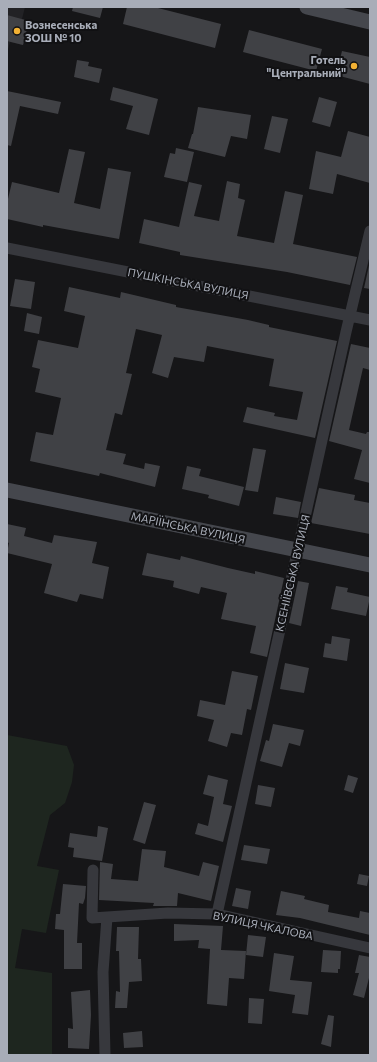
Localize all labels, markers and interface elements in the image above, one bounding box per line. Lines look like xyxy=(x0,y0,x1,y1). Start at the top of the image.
place label: Вознесенська ЗОШ № 10 xyxy=(25,18,97,44)
marker: Вознесенська ЗОШ № 10 xyxy=(12,26,22,36)
place label: Готель "Центральний" xyxy=(267,53,346,79)
marker: Готель "Центральний" xyxy=(349,61,359,71)
street label: ПУШКІНСЬКА ВУЛИЦЯ xyxy=(126,266,250,302)
street label: МАРІЇНСЬКА ВУЛИЦЯ xyxy=(130,509,246,547)
street label: КСЕНІЇВСЬКА ВУЛИЦЯ xyxy=(273,513,313,633)
street label: ВУЛИЦЯ ЧКАЛОВА xyxy=(212,909,314,943)

